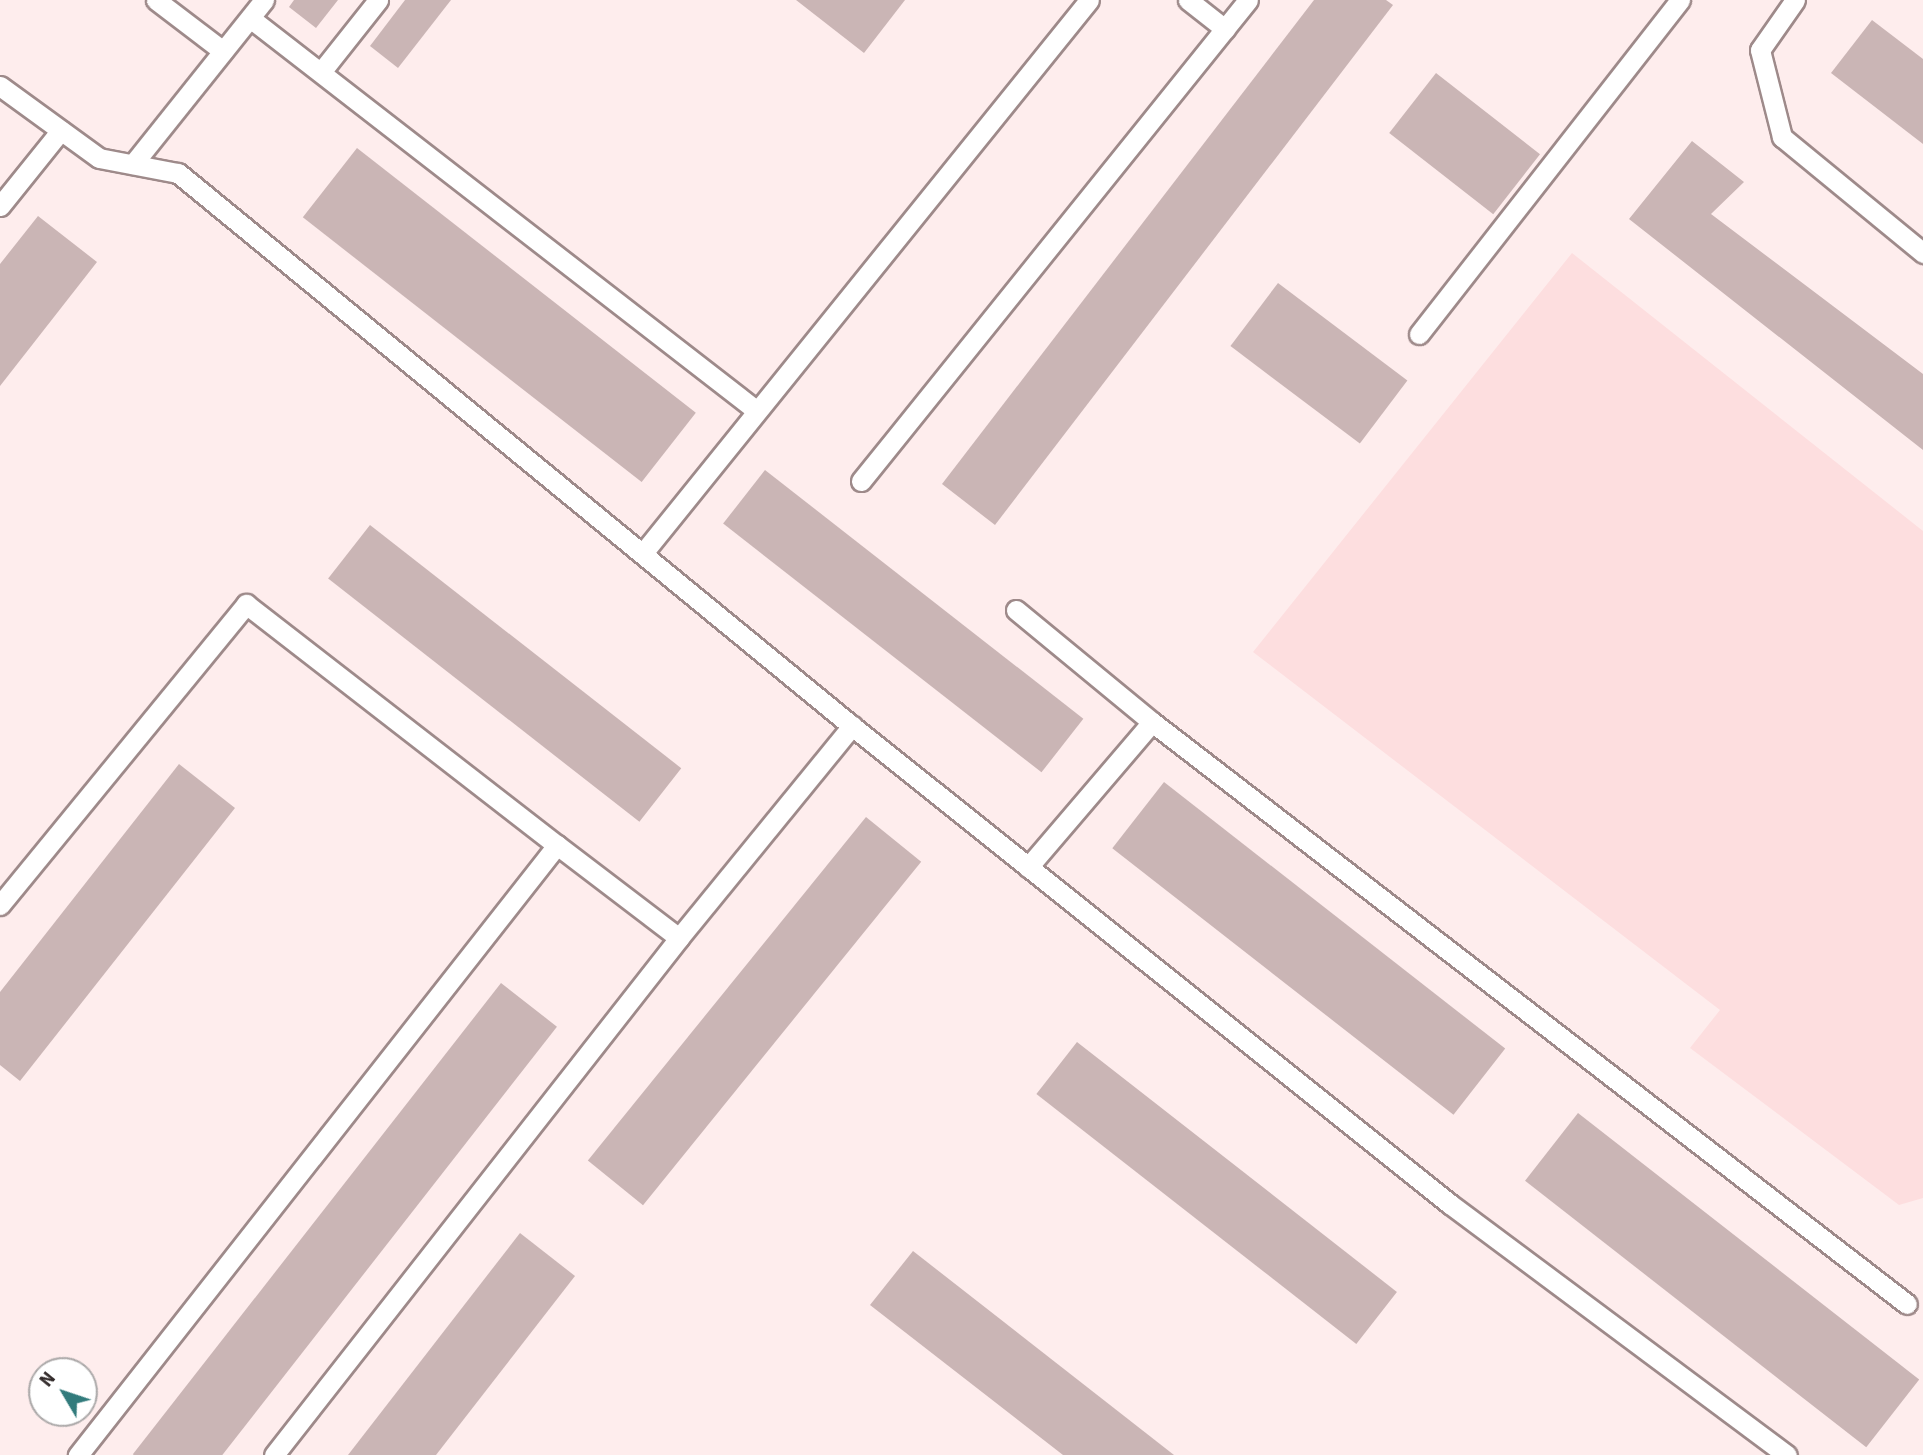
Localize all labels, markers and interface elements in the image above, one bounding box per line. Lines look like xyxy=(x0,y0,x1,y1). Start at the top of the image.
north arrow xyxy=(28,1357,98,1427)
text: N xyxy=(33,1366,62,1393)

